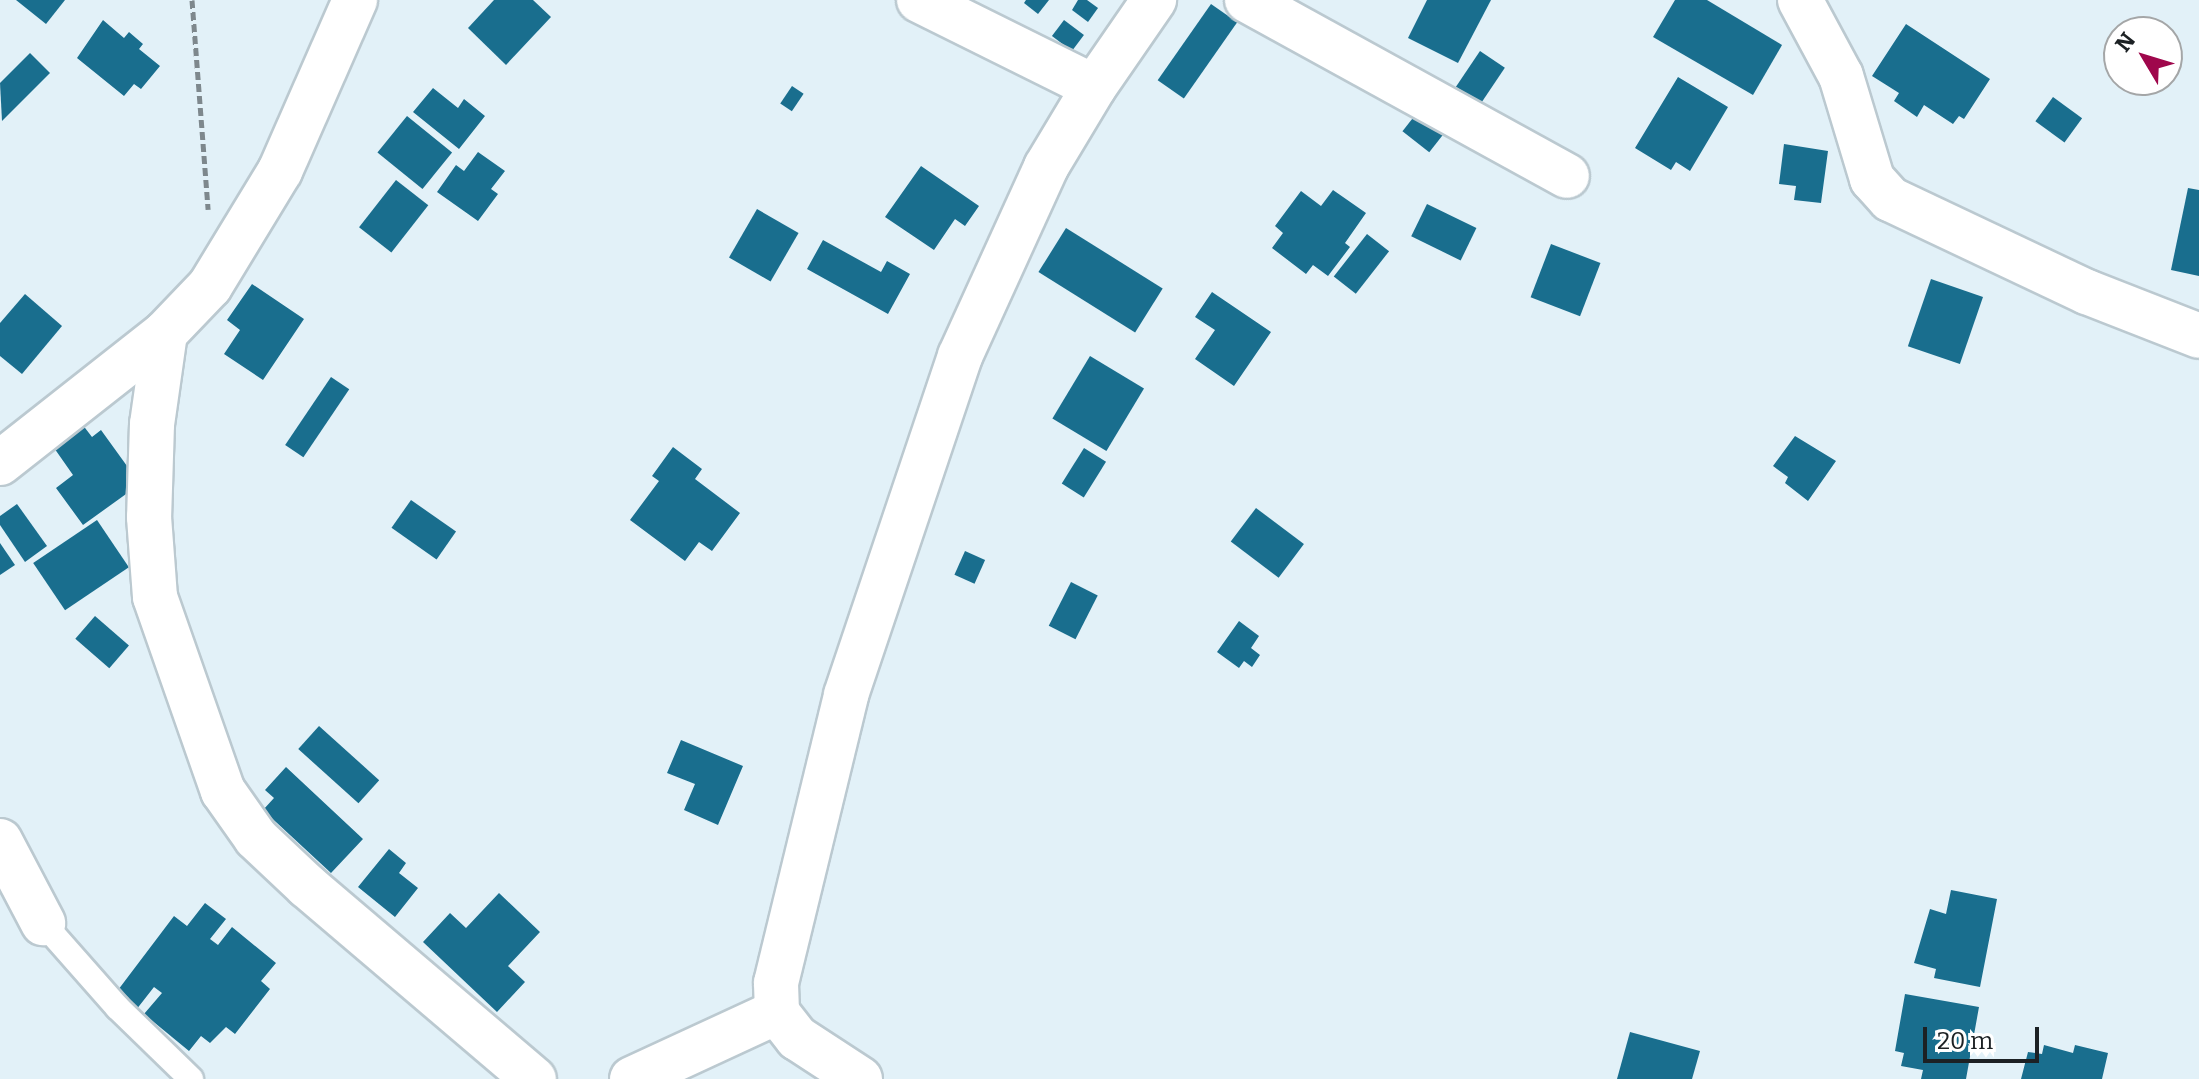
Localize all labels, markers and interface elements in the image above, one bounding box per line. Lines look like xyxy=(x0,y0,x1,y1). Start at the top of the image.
north arrow xyxy=(2103,16,2183,96)
text: N xyxy=(2109,27,2141,57)
scale bar xyxy=(1927,1011,2043,1061)
text: 20 m xyxy=(1937,1027,1993,1055)

